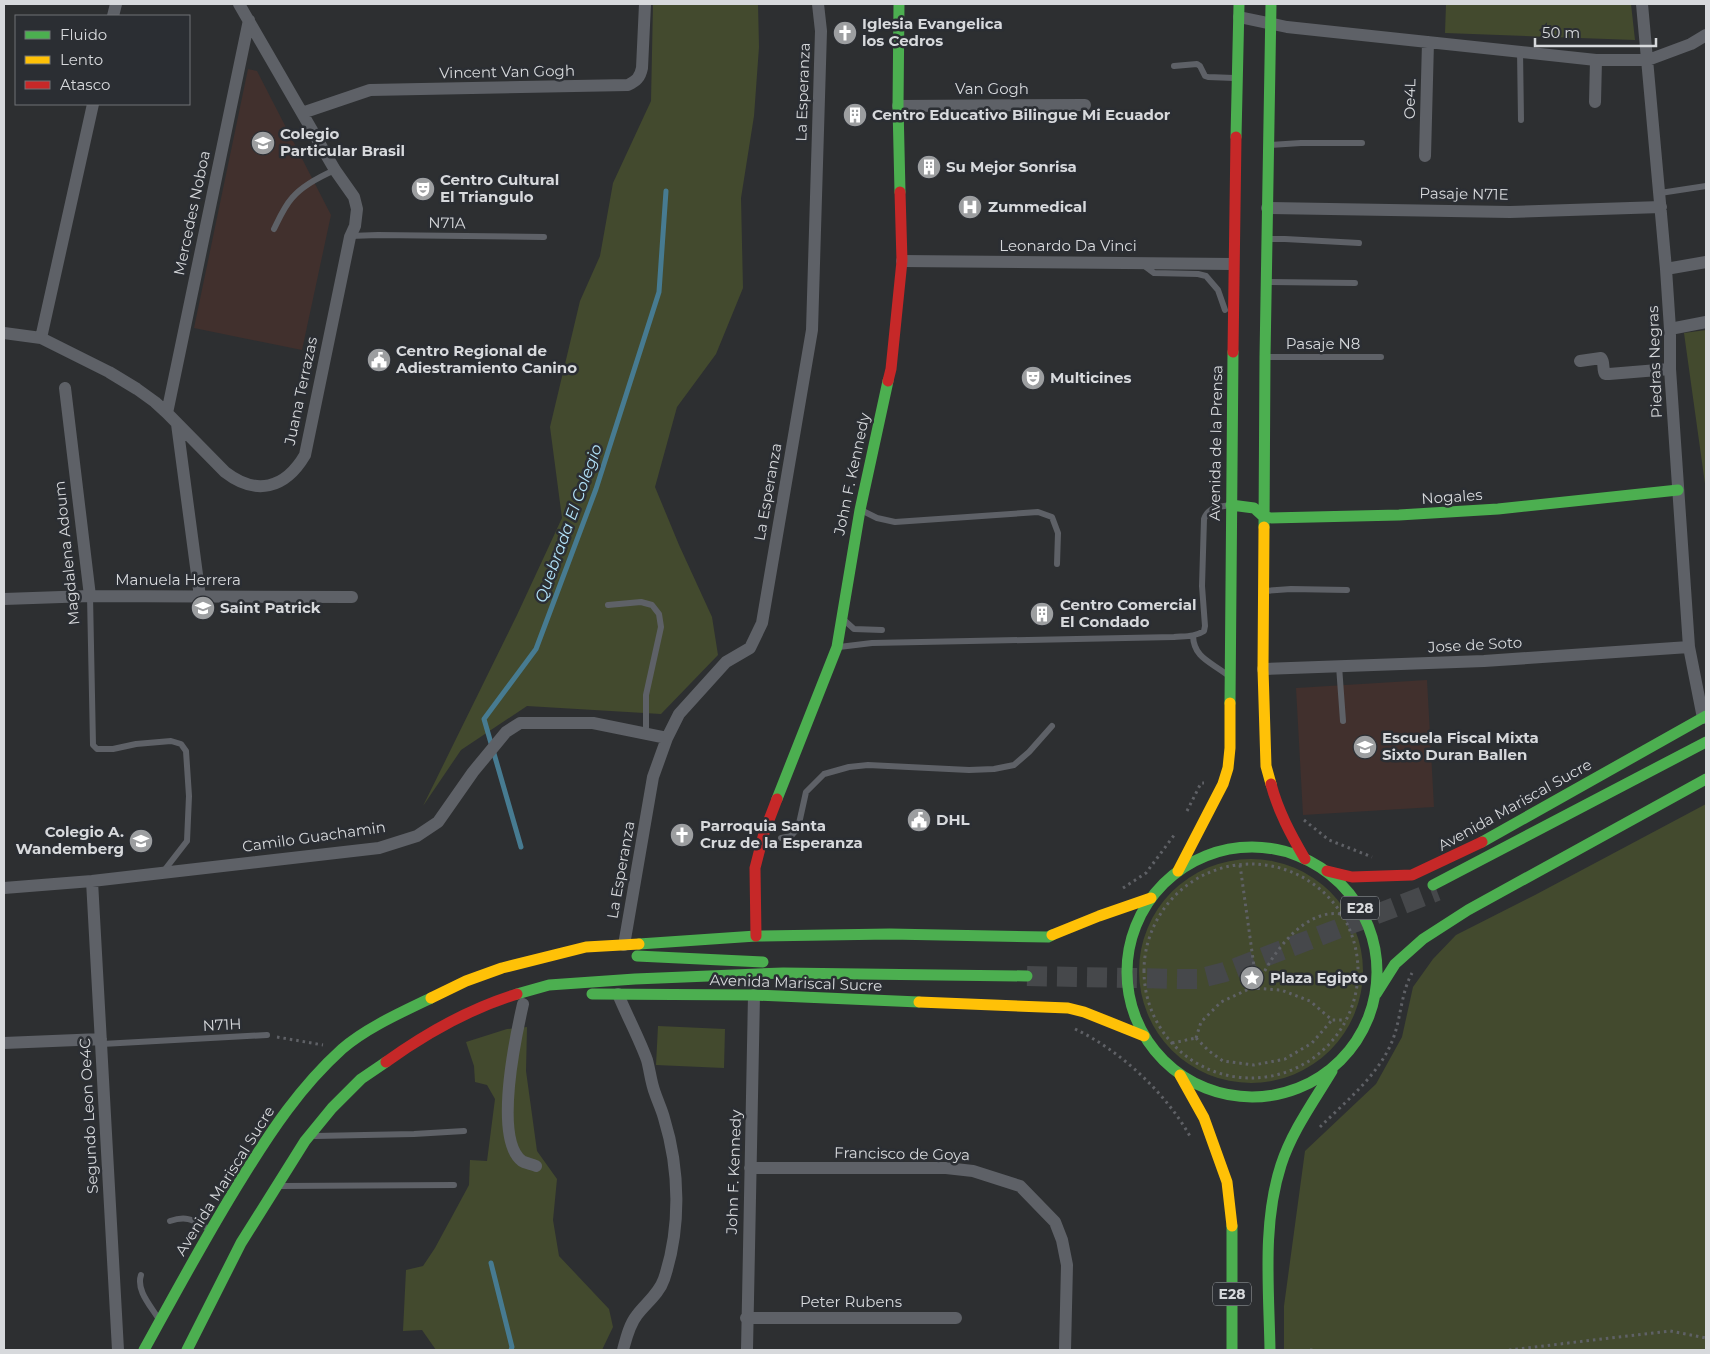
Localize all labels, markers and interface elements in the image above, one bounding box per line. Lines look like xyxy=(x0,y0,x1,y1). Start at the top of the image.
place label: Iglesia Evangelica los Cedros xyxy=(862,14,1003,50)
legend xyxy=(15,15,190,105)
scale bar xyxy=(1535,15,1656,47)
church icon: Iglesia Evangelica los Cedros xyxy=(832,20,858,46)
text: 50 m xyxy=(1542,23,1580,42)
text: Fluido xyxy=(60,25,107,44)
street label: La Esperanza xyxy=(791,42,814,142)
text: Lento xyxy=(60,50,103,69)
street label: Vincent Van Gogh xyxy=(439,61,575,82)
text: Atasco xyxy=(60,75,110,94)
street label: Oe4L xyxy=(1400,78,1419,119)
street label: Van Gogh xyxy=(955,79,1029,98)
building icon: Centro Educativo Bilingue Mi Ecuador xyxy=(842,102,868,128)
place label: Centro Educativo Bilingue Mi Ecuador xyxy=(872,105,1171,124)
place label: Colegio Particular Brasil xyxy=(280,124,405,160)
school or university icon: Colegio Particular Brasil xyxy=(250,130,276,156)
street label: Mercedes Noboa xyxy=(169,149,214,277)
building icon: Su Mejor Sonrisa xyxy=(916,154,942,180)
place label: Su Mejor Sonrisa xyxy=(946,157,1077,176)
place label: Centro Cultural El Triangulo xyxy=(440,170,559,206)
theatre icon: Centro Cultural El Triangulo xyxy=(410,176,436,202)
street label: Pasaje N71E xyxy=(1419,183,1509,204)
hospital icon: Zummedical xyxy=(957,194,983,220)
place label: Zummedical xyxy=(988,197,1087,216)
street label: N71A xyxy=(428,213,466,232)
street label: Leonardo Da Vinci xyxy=(999,236,1137,255)
street label: Piedras Negras xyxy=(1643,305,1666,419)
street label: Pasaje N8 xyxy=(1286,334,1360,353)
street label: Juana Terrazas xyxy=(280,335,321,448)
place label: Centro Regional de Adiestramiento Canino xyxy=(395,341,577,377)
public building icon: Centro Regional de Adiestramiento Canino xyxy=(366,347,392,373)
theatre icon: Multicines xyxy=(1020,365,1046,391)
street label: Avenida de la Prensa xyxy=(1205,365,1226,521)
place label: Multicines xyxy=(1050,368,1131,387)
street label: John F. Kennedy xyxy=(829,410,874,538)
water label: Quebrada El Colegio xyxy=(531,441,606,605)
street label: La Esperanza xyxy=(750,442,785,542)
street label: Magdalena Adoum xyxy=(49,480,84,626)
street label: Nogales xyxy=(1421,485,1483,508)
street label: Manuela Herrera xyxy=(115,570,241,589)
school or university icon: Saint Patrick xyxy=(190,595,216,621)
place label: Centro Comercial El Condado xyxy=(1060,595,1196,631)
place label: Saint Patrick xyxy=(220,598,321,617)
building icon: Centro Comercial El Condado xyxy=(1029,601,1055,627)
street label: Jose de Soto xyxy=(1426,633,1523,657)
place label: Escuela Fiscal Mixta Sixto Duran Ballen xyxy=(1382,728,1539,764)
school or university icon: Escuela Fiscal Mixta Sixto Duran Ballen xyxy=(1352,734,1378,760)
street label: Avenida Mariscal Sucre xyxy=(1435,754,1595,855)
public building icon: DHL xyxy=(906,807,932,833)
place label: DHL xyxy=(936,810,970,829)
place label: Parroquia Santa Cruz de la Esperanza xyxy=(700,816,863,852)
street label: Camilo Guachamin xyxy=(241,817,387,856)
street label: La Esperanza xyxy=(603,820,638,920)
place label: Colegio A. Wandemberg xyxy=(15,822,124,858)
church icon: Parroquia Santa Cruz de la Esperanza xyxy=(669,822,695,848)
school or university icon: Colegio A. Wandemberg xyxy=(128,828,154,854)
road number: E28 xyxy=(1341,896,1379,920)
place icon: Plaza Egipto xyxy=(1239,965,1265,991)
place label: Plaza Egipto xyxy=(1270,968,1368,987)
street label: Avenida Mariscal Sucre xyxy=(709,970,883,995)
street label: N71H xyxy=(202,1014,242,1035)
street label: Segundo Leon Oe4C xyxy=(75,1037,102,1194)
street label: Avenida Mariscal Sucre xyxy=(171,1102,278,1259)
street label: John F. Kennedy xyxy=(722,1109,745,1236)
street label: Francisco de Goya xyxy=(834,1143,970,1164)
road number: E28 xyxy=(1213,1282,1251,1306)
street label: Peter Rubens xyxy=(800,1292,902,1311)

